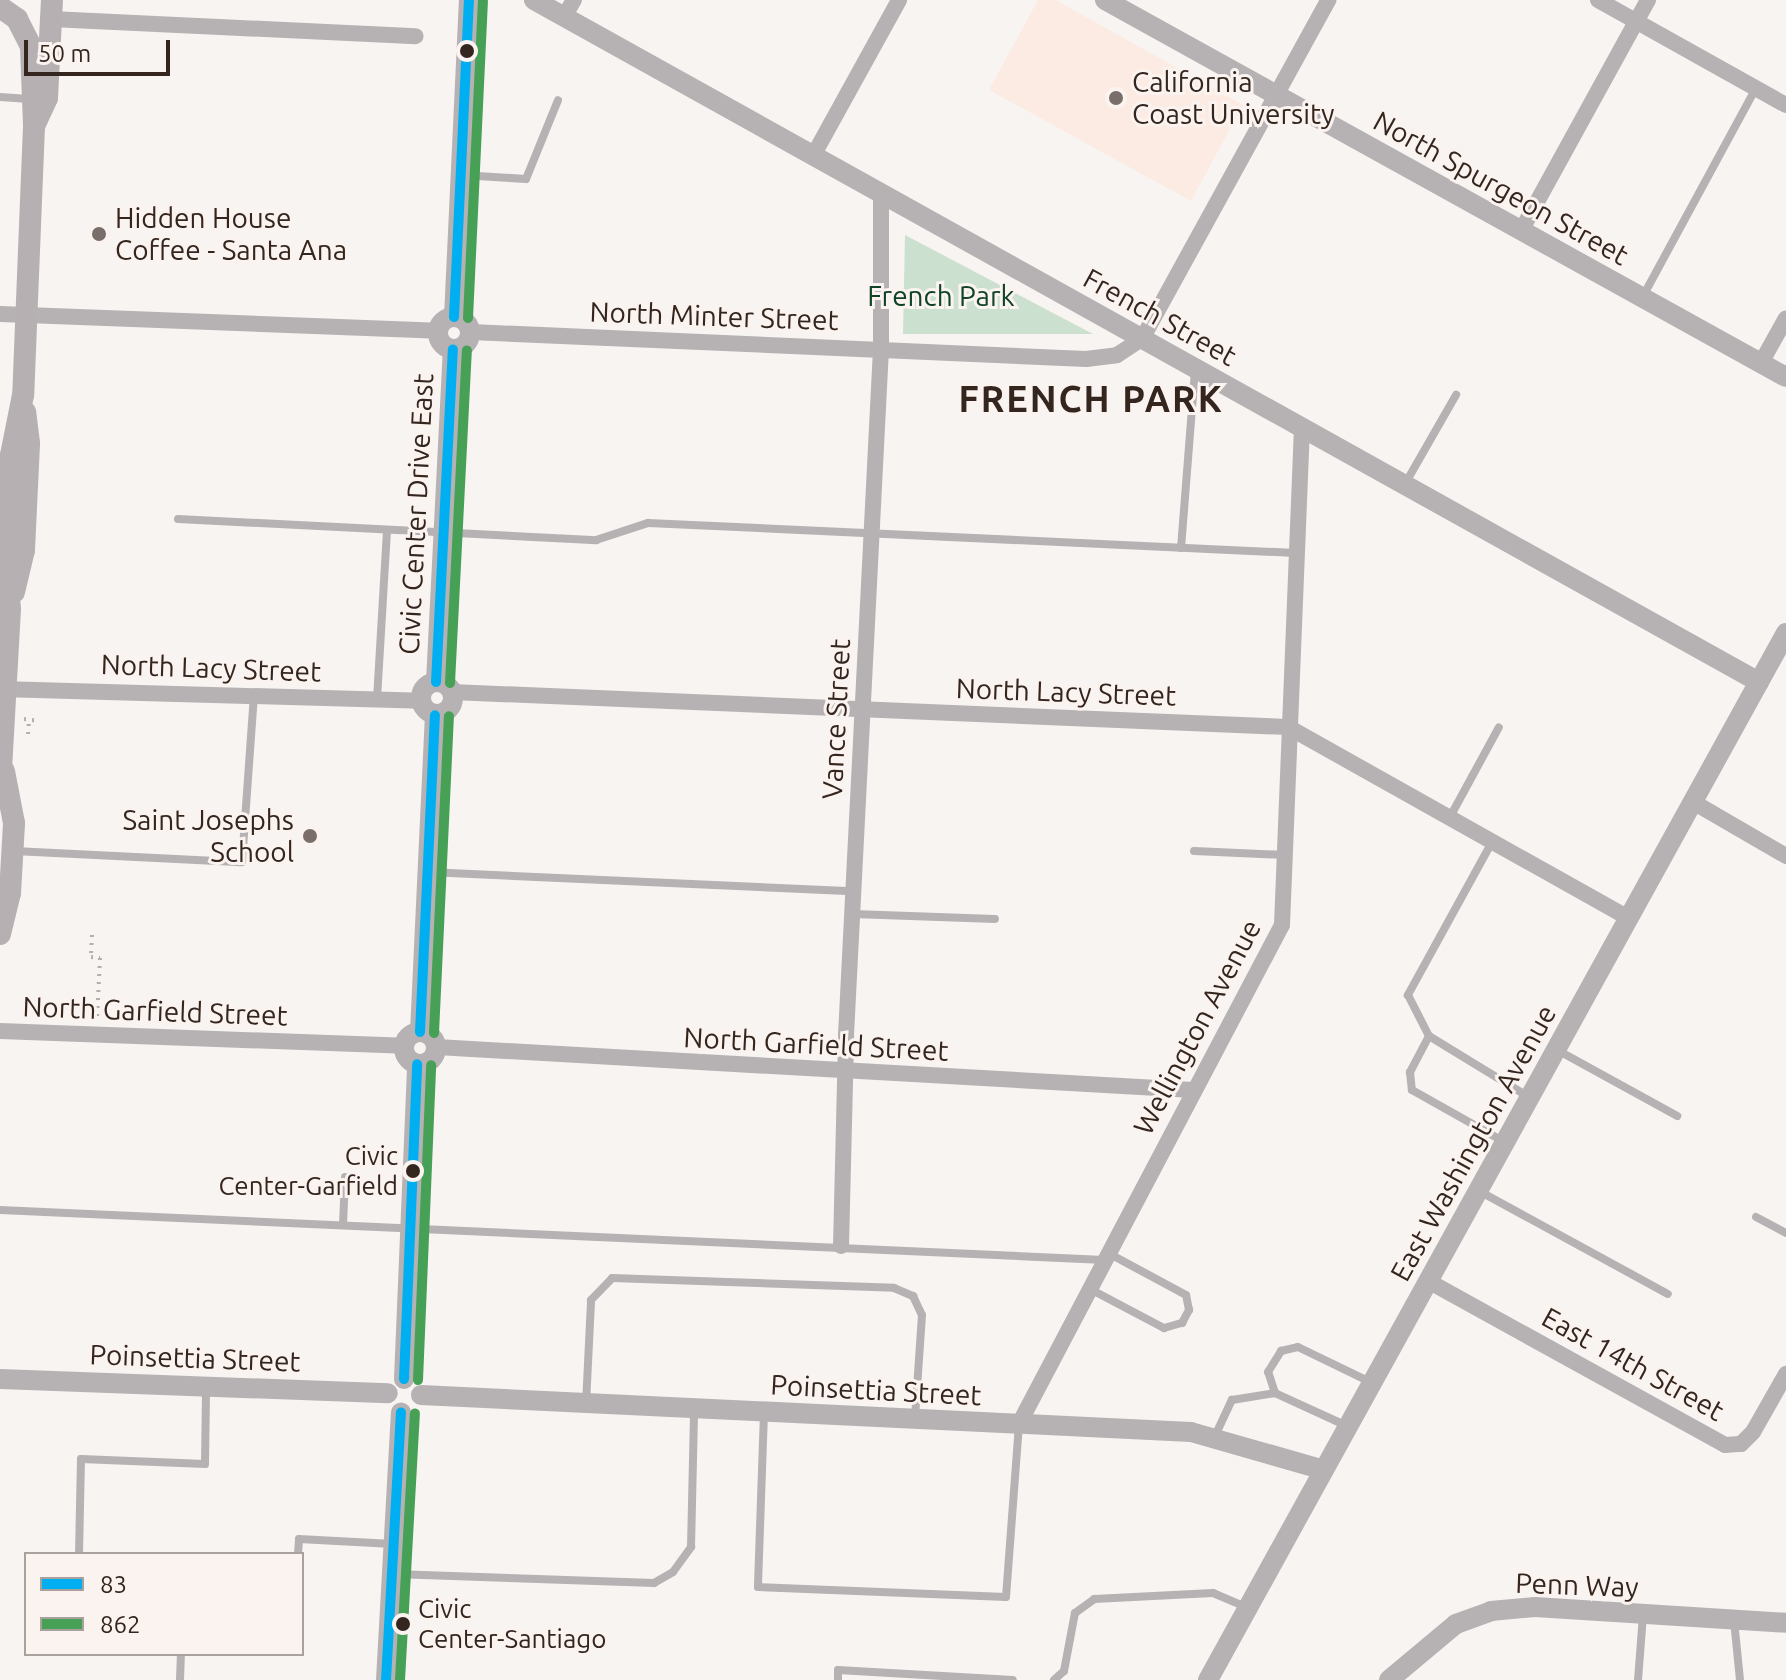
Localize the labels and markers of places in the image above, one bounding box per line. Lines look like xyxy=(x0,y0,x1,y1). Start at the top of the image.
unlabelled marker xyxy=(459,43,475,59)
place label: California Coast University xyxy=(1132,65,1334,131)
marker: California Coast University xyxy=(1107,89,1125,107)
place label: Hidden House Coffee - Santa Ana xyxy=(115,201,347,267)
marker: Hidden House Coffee - Santa Ana xyxy=(90,225,108,243)
place label: Saint Josephs School xyxy=(122,803,294,869)
marker: Saint Josephs School xyxy=(301,827,319,845)
place label: Civic Center-Garfield xyxy=(218,1140,398,1202)
marker: Civic Center-Garfield xyxy=(405,1163,421,1179)
place label: Civic Center-Santiago xyxy=(418,1593,606,1654)
marker: Civic Center-Santiago xyxy=(395,1616,411,1632)

